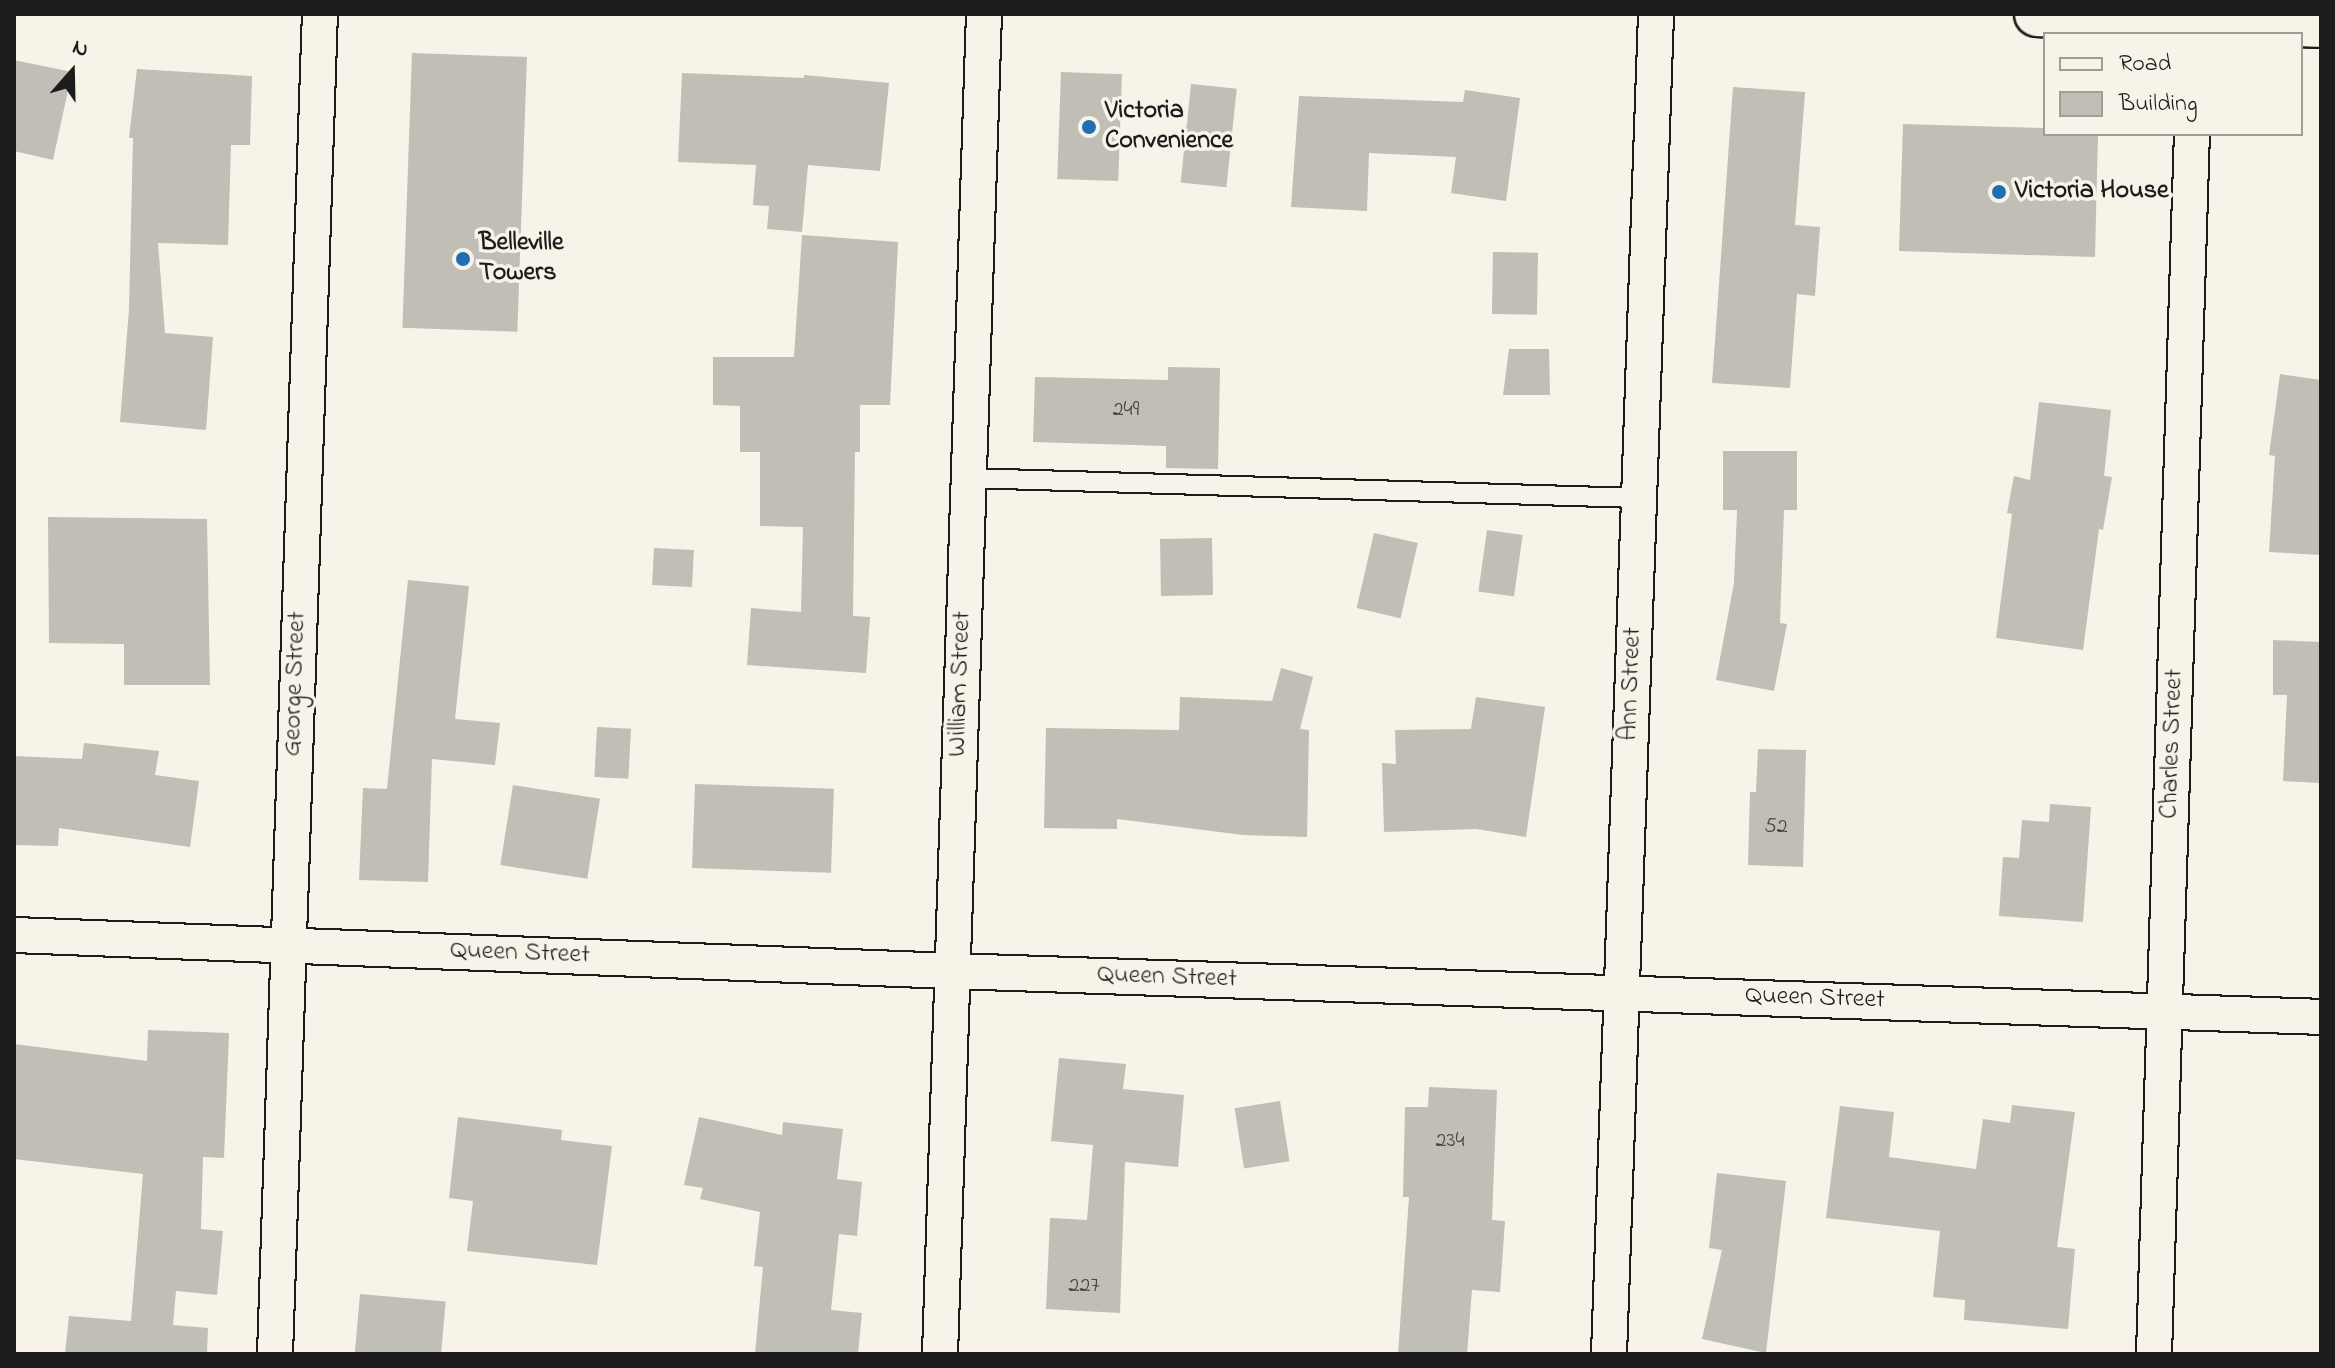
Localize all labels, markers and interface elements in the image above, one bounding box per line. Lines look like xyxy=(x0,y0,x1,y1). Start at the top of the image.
north arrow xyxy=(32,32,112,112)
text: N xyxy=(68,32,93,67)
legend xyxy=(2043,32,2303,136)
text: Road xyxy=(2119,47,2171,82)
text: Building xyxy=(2119,87,2198,122)
place label: Victoria Convenience xyxy=(1105,96,1233,158)
marker: Victoria Convenience xyxy=(1080,118,1098,136)
place label: Victoria House xyxy=(2015,176,2169,208)
marker: Victoria House xyxy=(1990,183,2008,201)
place label: Belleville Towers xyxy=(479,228,564,290)
marker: Belleville Towers xyxy=(454,250,472,268)
house number: 249 xyxy=(1113,398,1139,424)
street label: George Street xyxy=(278,611,314,757)
street label: William Street xyxy=(943,611,979,757)
street label: Ann Street xyxy=(1614,627,1650,741)
street label: Charles Street xyxy=(2155,669,2191,819)
house number: 52 xyxy=(1764,815,1788,841)
street label: Queen Street xyxy=(450,936,590,972)
street label: Queen Street xyxy=(1097,960,1237,996)
street label: Queen Street xyxy=(1745,981,1885,1017)
house number: 234 xyxy=(1435,1129,1465,1155)
house number: 227 xyxy=(1069,1274,1099,1300)

